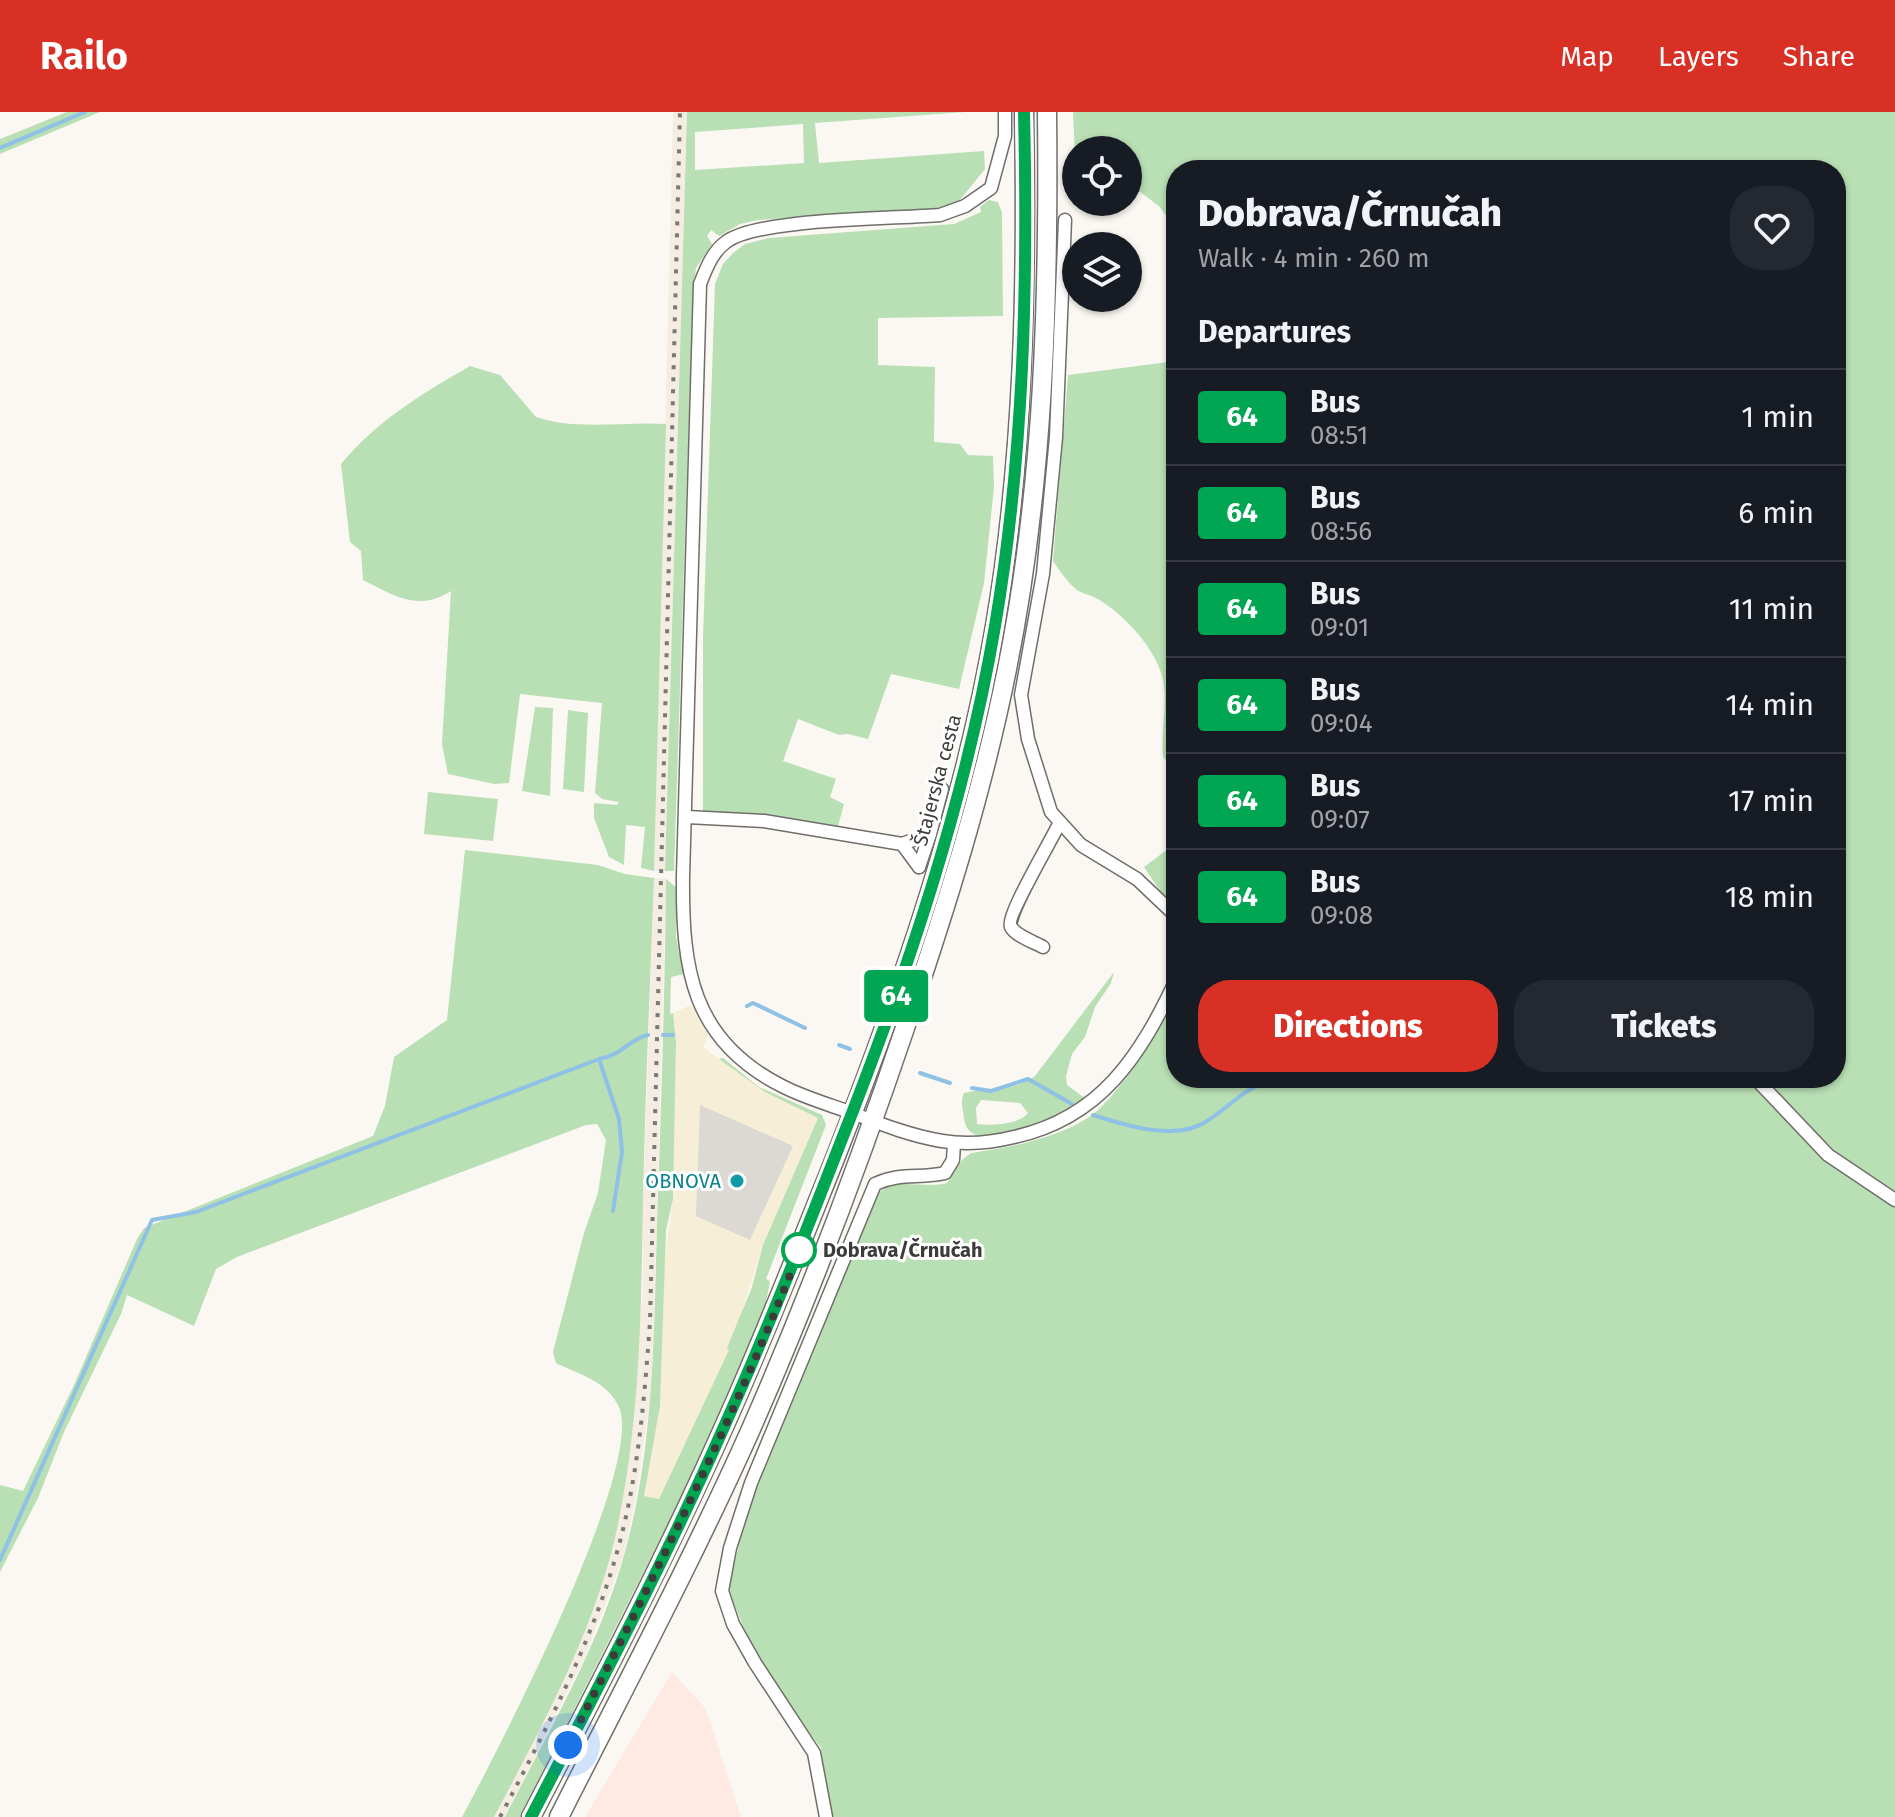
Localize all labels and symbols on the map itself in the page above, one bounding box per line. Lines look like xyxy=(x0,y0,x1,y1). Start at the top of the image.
street label: Štajerska cesta xyxy=(908,711,966,849)
line badge: 64 xyxy=(860,970,932,1022)
place label: OBNOVA xyxy=(645,1169,722,1193)
marker: OBNOVA xyxy=(728,1172,746,1190)
marker: Dobrava/Črnučah xyxy=(782,1233,816,1267)
place label: Dobrava/Črnučah xyxy=(823,1237,983,1262)
your location xyxy=(548,1725,588,1765)

